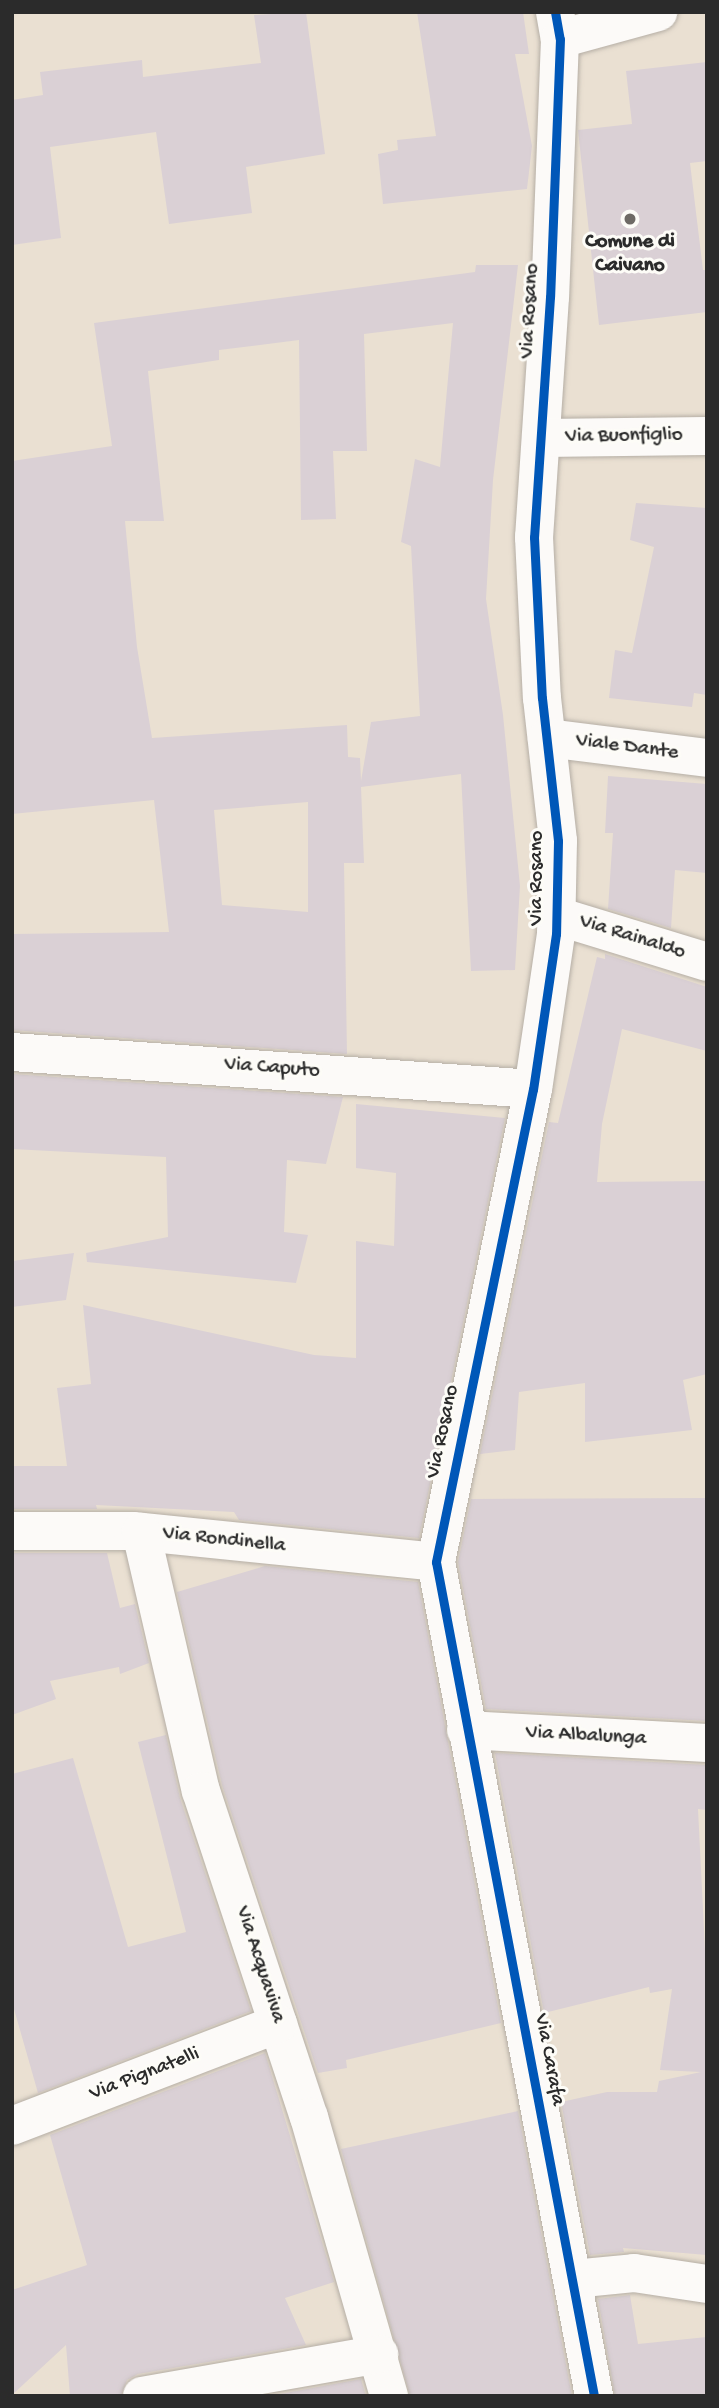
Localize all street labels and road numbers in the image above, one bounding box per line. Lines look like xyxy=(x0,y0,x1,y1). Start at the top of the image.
street label: Via Rosano xyxy=(516,263,546,359)
street label: Via Buonfiglio xyxy=(565,423,683,451)
street label: Viale Dante xyxy=(574,729,680,767)
street label: Via Rosano xyxy=(525,830,551,926)
street label: Via Rainaldo xyxy=(576,910,688,966)
street label: Via Caputo xyxy=(223,1053,321,1085)
street label: Via Rosano xyxy=(422,1383,466,1481)
street label: Via Rondinella xyxy=(161,1522,287,1560)
street label: Via Albalunga xyxy=(525,1721,647,1753)
street label: Via Acquaviva xyxy=(228,1903,290,2027)
street label: Via Carafa xyxy=(527,2012,569,2108)
street label: Via Pignatelli xyxy=(86,2042,204,2108)

